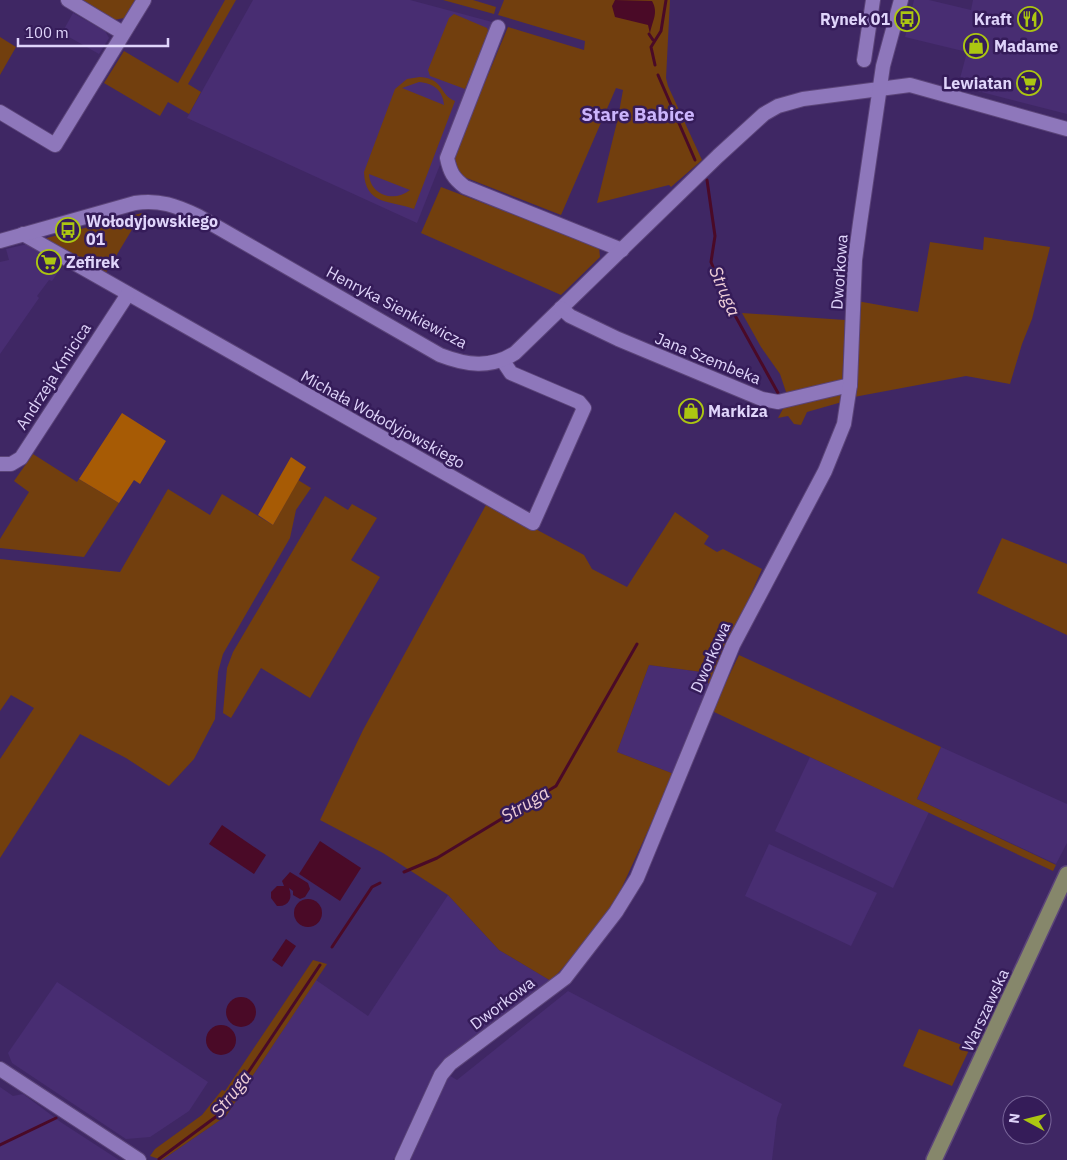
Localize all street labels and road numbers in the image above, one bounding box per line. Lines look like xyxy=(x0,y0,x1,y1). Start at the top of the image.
street label: Dworkowa xyxy=(826,233,852,310)
street label: Henryka Sienkiewicza xyxy=(323,261,471,353)
street label: Andrzeja Kmicica xyxy=(11,318,95,433)
street label: Jana Szembeka xyxy=(652,328,764,388)
street label: Michała Wołodyjowskiego xyxy=(297,366,469,472)
street label: Dworkowa xyxy=(686,618,735,696)
street label: Warszawska xyxy=(957,965,1013,1055)
street label: Dworkowa xyxy=(466,972,539,1034)

